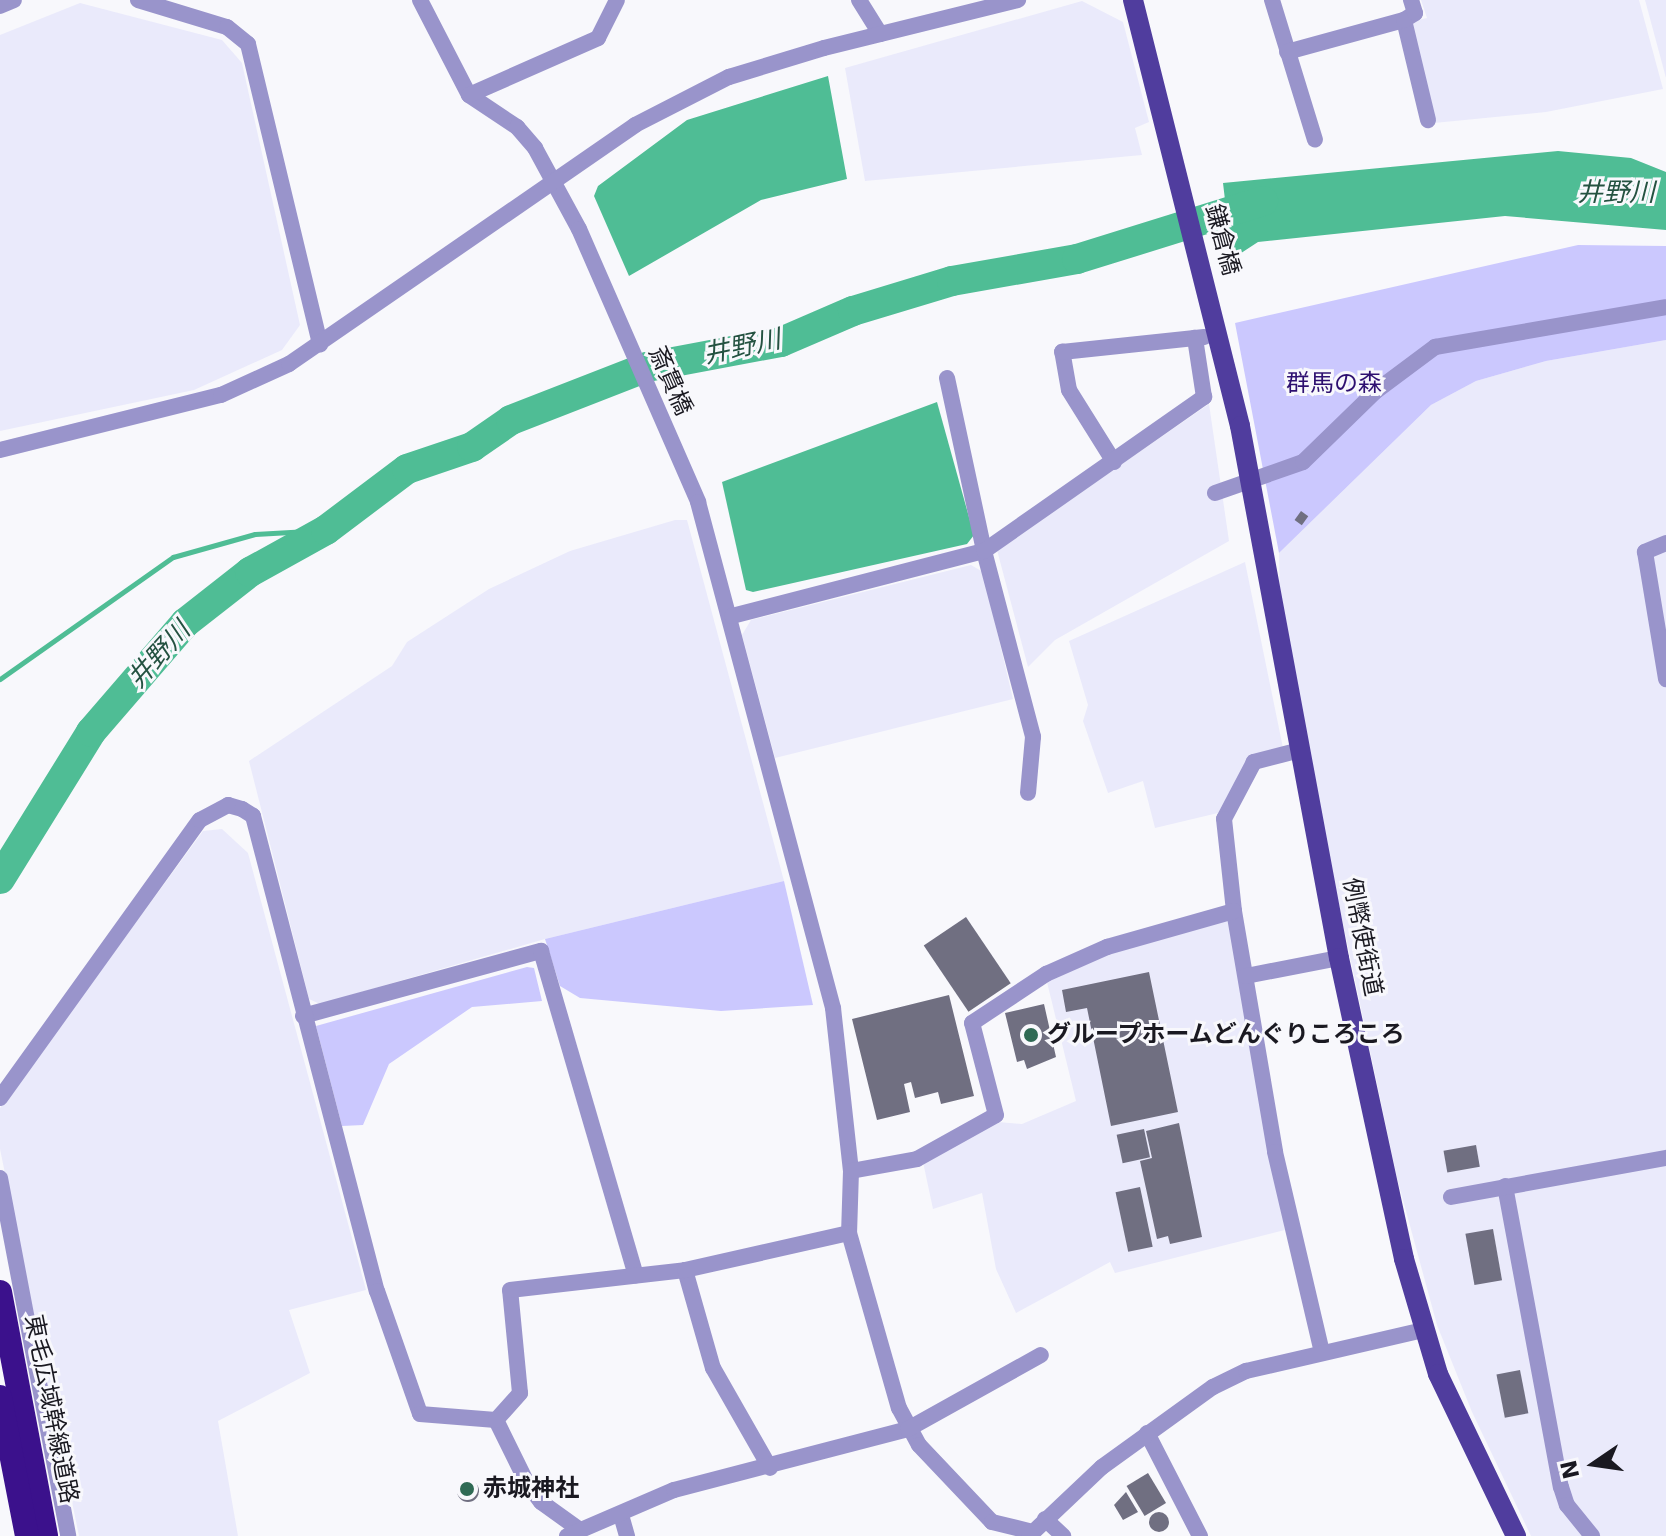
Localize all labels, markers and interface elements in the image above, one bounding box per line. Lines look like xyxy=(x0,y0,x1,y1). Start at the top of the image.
water label: 井野川 xyxy=(1577,177,1655,209)
street label: 鎌倉橋 xyxy=(1199,201,1245,279)
water label: 井野川 xyxy=(701,324,783,370)
street label: 斎貫橋 xyxy=(642,342,698,420)
park label: 群馬の森 xyxy=(1286,370,1382,398)
water label: 井野川 xyxy=(121,616,197,694)
street label: 例幣使街道 xyxy=(1336,875,1388,999)
place label: グループホームどんぐりころころ xyxy=(1047,1021,1407,1049)
marker: グループホームどんぐりころころ xyxy=(1022,1026,1040,1044)
street label: 東毛広域幹線道路 xyxy=(19,1312,83,1506)
north arrow xyxy=(1554,1424,1634,1504)
text: N xyxy=(1556,1458,1584,1481)
place label: 赤城神社 xyxy=(483,1475,579,1503)
marker: 赤城神社 xyxy=(458,1480,476,1498)

